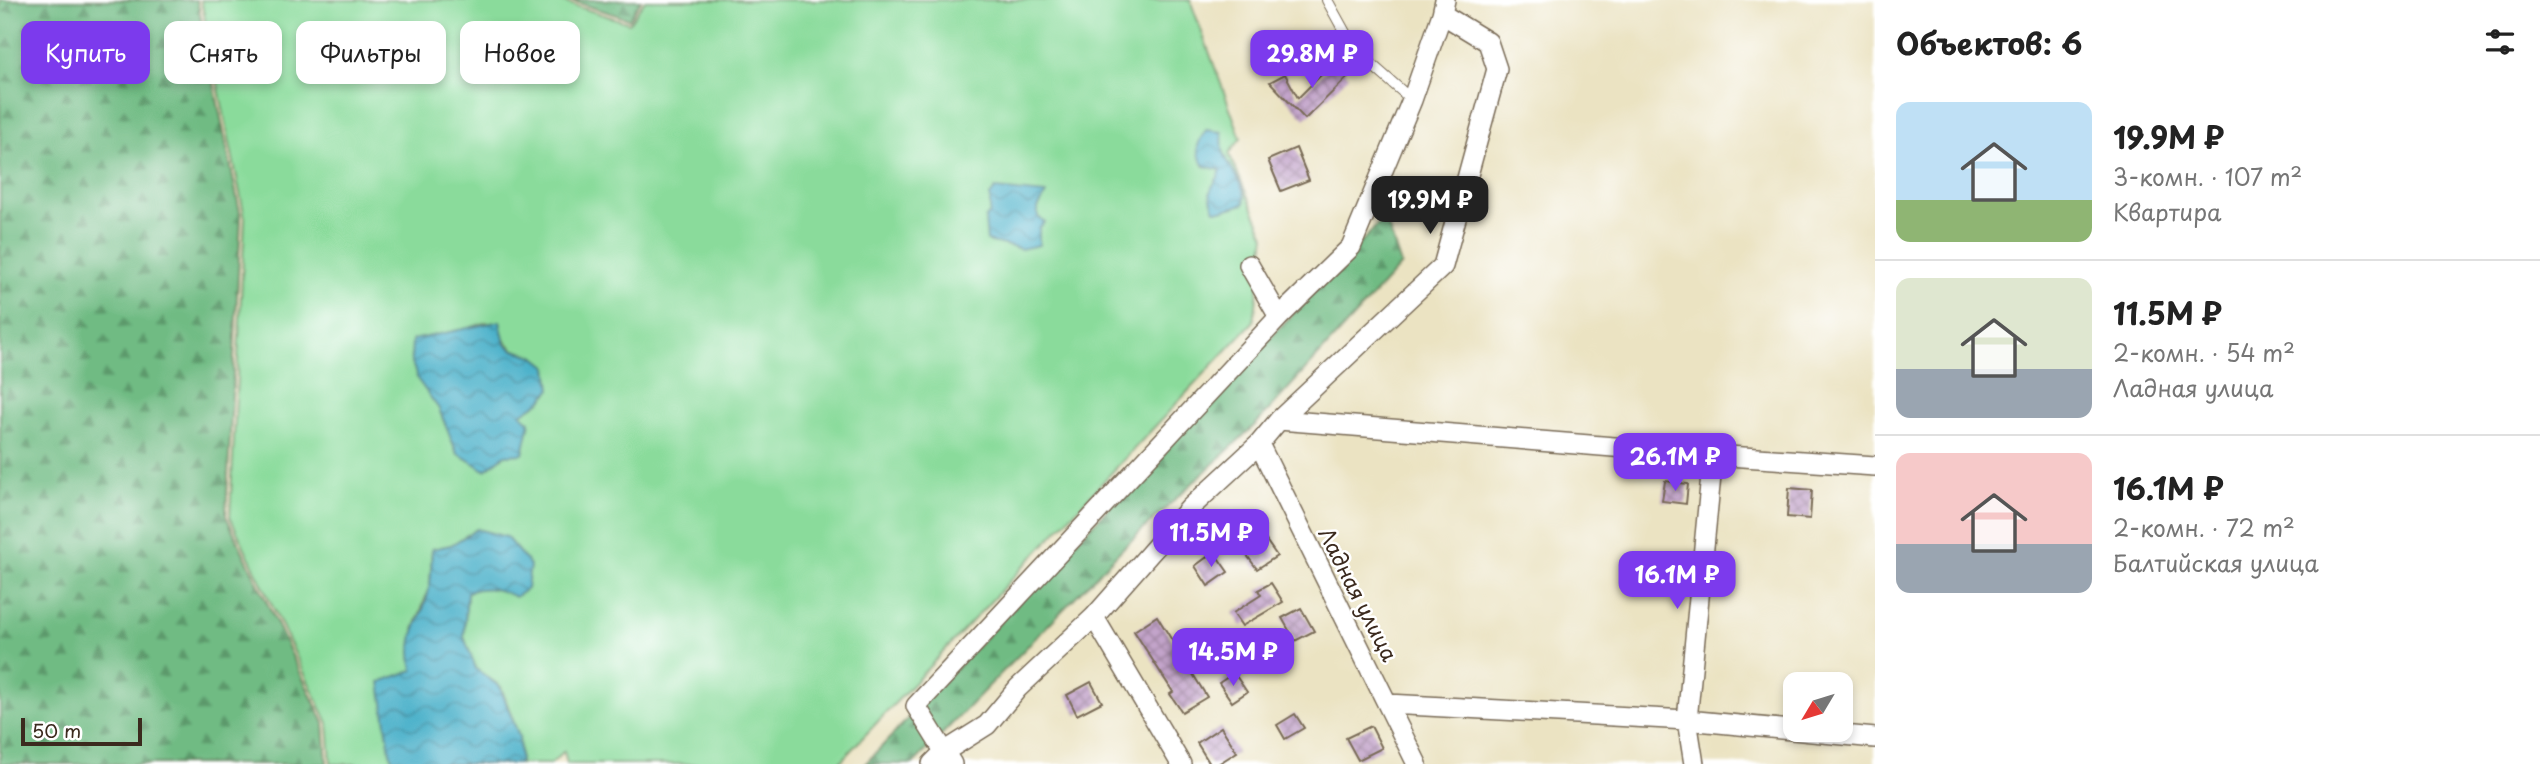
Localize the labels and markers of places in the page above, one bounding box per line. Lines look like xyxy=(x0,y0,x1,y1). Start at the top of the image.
pin: 29.8M ₽ xyxy=(1247,31,1377,90)
pin: 19.9M ₽ xyxy=(1365,176,1495,236)
pin: 26.1M ₽ xyxy=(1610,434,1740,493)
pin: 11.5M ₽ xyxy=(1146,510,1276,569)
pin: 16.1M ₽ xyxy=(1612,552,1742,611)
pin: 14.5M ₽ xyxy=(1168,628,1298,688)

